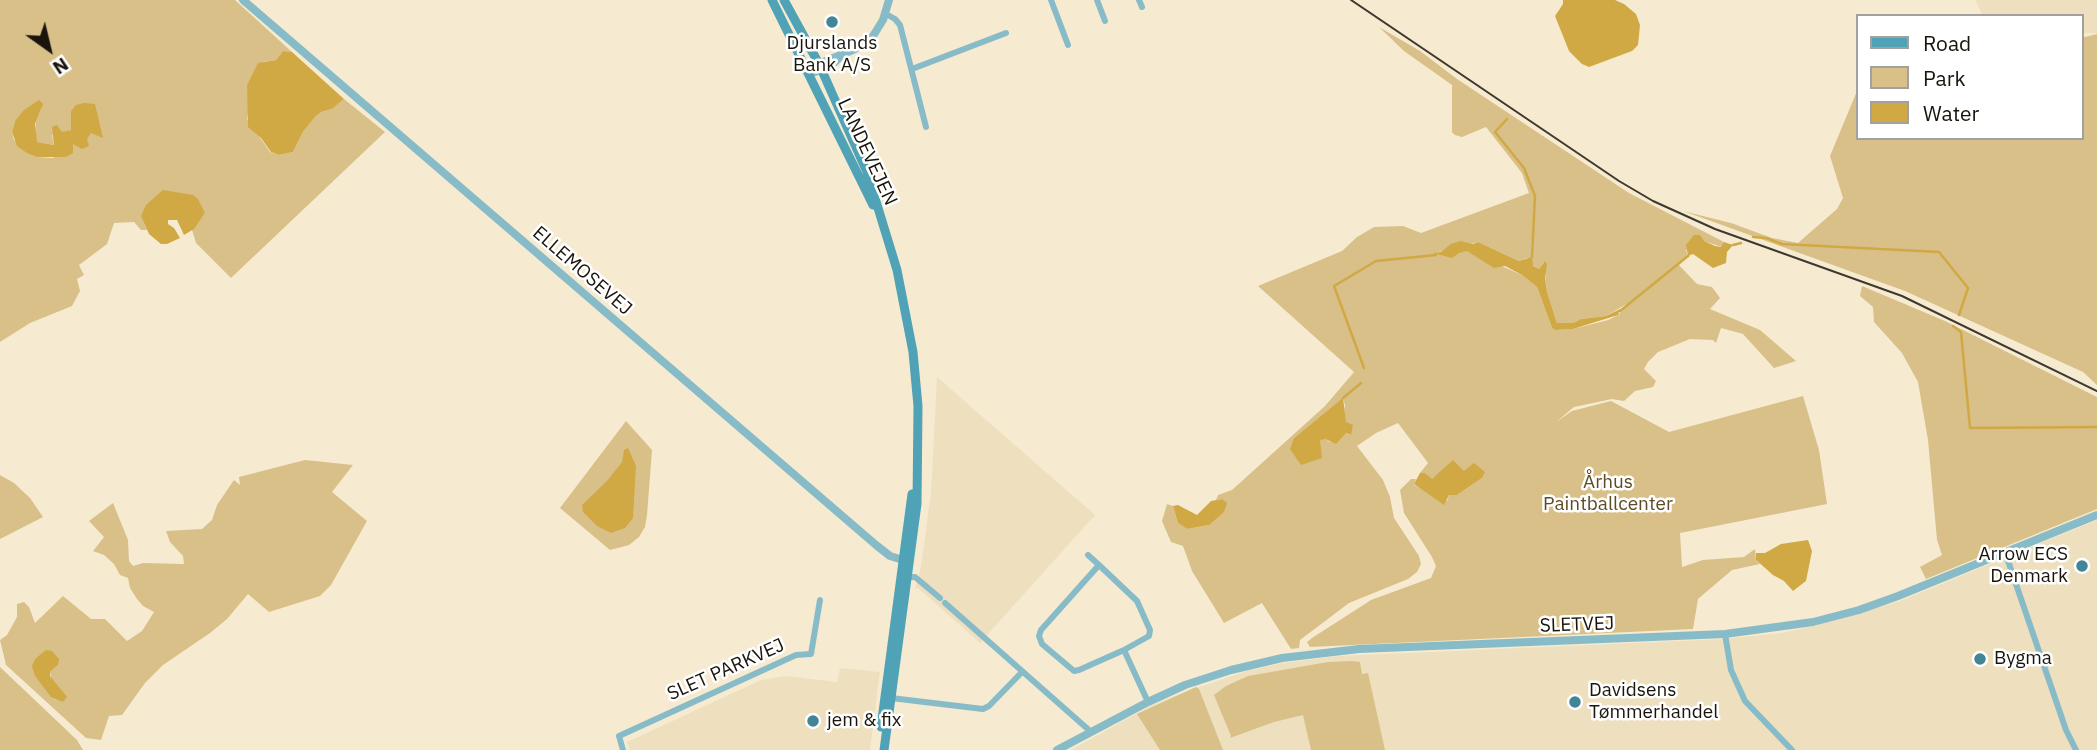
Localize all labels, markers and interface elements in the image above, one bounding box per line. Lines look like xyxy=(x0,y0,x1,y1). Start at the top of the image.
north arrow xyxy=(14,14,84,84)
marker: Djurslands Bank A/S xyxy=(824,14,840,30)
legend xyxy=(1856,14,2083,140)
text: Road xyxy=(1923,29,1971,57)
place label: Djurslands Bank A/S xyxy=(787,33,877,77)
text: N xyxy=(48,53,73,80)
text: Park xyxy=(1923,64,1966,92)
street label: LANDEVEJEN xyxy=(832,95,902,209)
text: Water xyxy=(1923,99,1979,127)
street label: ELLEMOSEVEJ xyxy=(528,222,636,320)
park label: Århus Paintballcenter xyxy=(1543,472,1673,516)
place label: Arrow ECS Denmark xyxy=(1978,544,2068,588)
marker: Arrow ECS Denmark xyxy=(2074,558,2090,574)
street label: SLETVEJ xyxy=(1539,612,1615,638)
street label: SLET PARKVEJ xyxy=(664,634,788,706)
place label: Bygma xyxy=(1994,648,2052,670)
marker: Bygma xyxy=(1972,651,1988,667)
place label: Davidsens Tømmerhandel xyxy=(1589,680,1718,724)
marker: Davidsens Tømmerhandel xyxy=(1567,694,1583,710)
place label: jem & fix xyxy=(827,710,901,732)
marker: jem & fix xyxy=(805,713,821,729)

